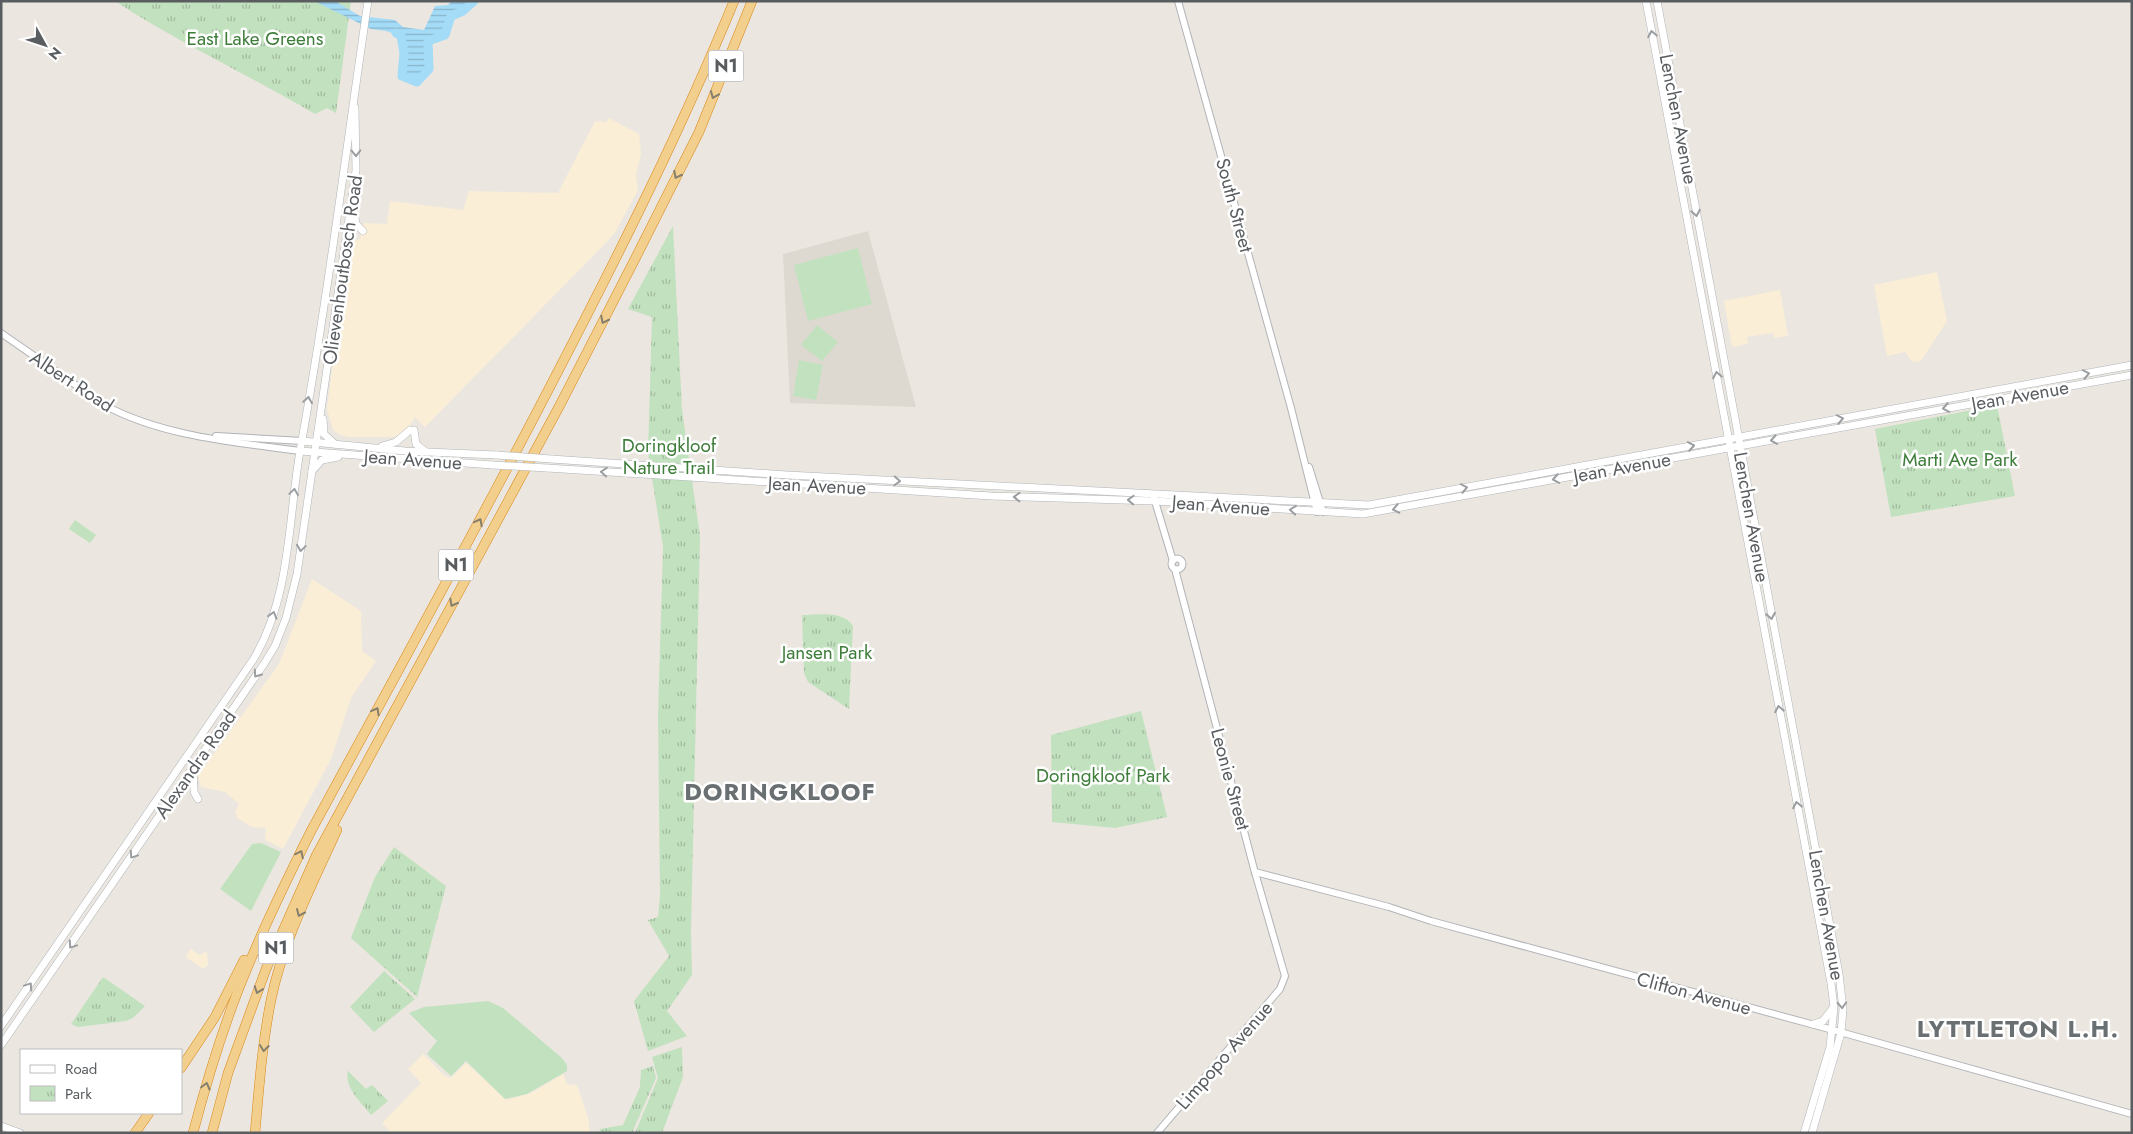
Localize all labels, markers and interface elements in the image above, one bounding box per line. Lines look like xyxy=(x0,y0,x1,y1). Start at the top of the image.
north arrow xyxy=(20,20,70,70)
park label: East Lake Greens xyxy=(187,25,324,52)
one-way arrow xyxy=(1647,29,1657,38)
text: N xyxy=(44,43,66,64)
road number: N1 xyxy=(708,50,744,82)
street label: Lenchen Avenue xyxy=(1653,52,1704,187)
one-way arrow xyxy=(709,90,720,99)
one-way arrow xyxy=(351,150,361,158)
street label: South Street xyxy=(1209,155,1260,256)
one-way arrow xyxy=(673,170,683,179)
street label: Olievenhoutbosch Road xyxy=(316,174,369,367)
one-way arrow xyxy=(1691,209,1701,218)
one-way arrow xyxy=(600,315,610,324)
street label: Albert Road xyxy=(24,344,119,419)
one-way arrow xyxy=(2082,369,2091,379)
one-way arrow xyxy=(1712,371,1722,379)
street label: Jean Avenue xyxy=(1966,374,2071,418)
one-way arrow xyxy=(303,396,313,404)
one-way arrow xyxy=(1942,403,1950,413)
one-way arrow xyxy=(1836,414,1845,425)
park label: Doringkloof Nature Trail xyxy=(622,432,717,481)
one-way arrow xyxy=(1770,434,1779,444)
one-way arrow xyxy=(1687,441,1695,451)
street label: Jean Avenue xyxy=(360,442,463,476)
street label: Jean Avenue xyxy=(1568,446,1673,490)
park label: Marti Ave Park xyxy=(1902,446,2018,473)
street label: Lenchen Avenue xyxy=(1727,450,1776,585)
one-way arrow xyxy=(599,467,607,478)
street label: Jean Avenue xyxy=(764,469,867,502)
one-way arrow xyxy=(1551,473,1560,484)
one-way arrow xyxy=(893,475,901,486)
one-way arrow xyxy=(1460,483,1468,494)
one-way arrow xyxy=(288,487,299,495)
street label: Jean Avenue xyxy=(1168,488,1271,522)
one-way arrow xyxy=(1013,491,1021,502)
one-way arrow xyxy=(1126,495,1134,506)
one-way arrow xyxy=(1391,503,1400,513)
one-way arrow xyxy=(1289,505,1297,516)
one-way arrow xyxy=(473,518,483,527)
one-way arrow xyxy=(296,544,306,553)
road number: N1 xyxy=(438,550,474,580)
one-way arrow xyxy=(450,597,460,606)
one-way arrow xyxy=(268,612,278,620)
one-way arrow xyxy=(1765,612,1775,621)
park label: Jansen Park xyxy=(779,639,873,666)
one-way arrow xyxy=(254,668,263,678)
street label: Alexandra Road xyxy=(148,705,243,824)
one-way arrow xyxy=(1775,705,1785,714)
one-way arrow xyxy=(370,707,380,716)
street label: Leonie Street xyxy=(1204,725,1257,833)
park label: Doringkloof Park xyxy=(1036,762,1171,789)
district label: DORINGKLOOF xyxy=(684,774,876,809)
one-way arrow xyxy=(1793,801,1803,810)
street label: Lenchen Avenue xyxy=(1802,848,1851,983)
one-way arrow xyxy=(129,850,139,859)
one-way arrow xyxy=(293,851,303,860)
one-way arrow xyxy=(296,908,307,917)
road number: N1 xyxy=(258,932,294,964)
one-way arrow xyxy=(68,939,78,948)
street label: Clifton Avenue xyxy=(1634,965,1754,1022)
one-way arrow xyxy=(22,982,32,991)
one-way arrow xyxy=(254,985,264,994)
street label: Limpopo Avenue xyxy=(1170,995,1279,1115)
one-way arrow xyxy=(1836,1002,1847,1010)
district label: LYTTLETON L.H. xyxy=(1917,1011,2119,1046)
one-way arrow xyxy=(259,1044,269,1053)
legend xyxy=(20,1049,182,1114)
text: Road xyxy=(65,1058,97,1080)
one-way arrow xyxy=(200,1082,210,1090)
text: Park xyxy=(65,1083,92,1105)

